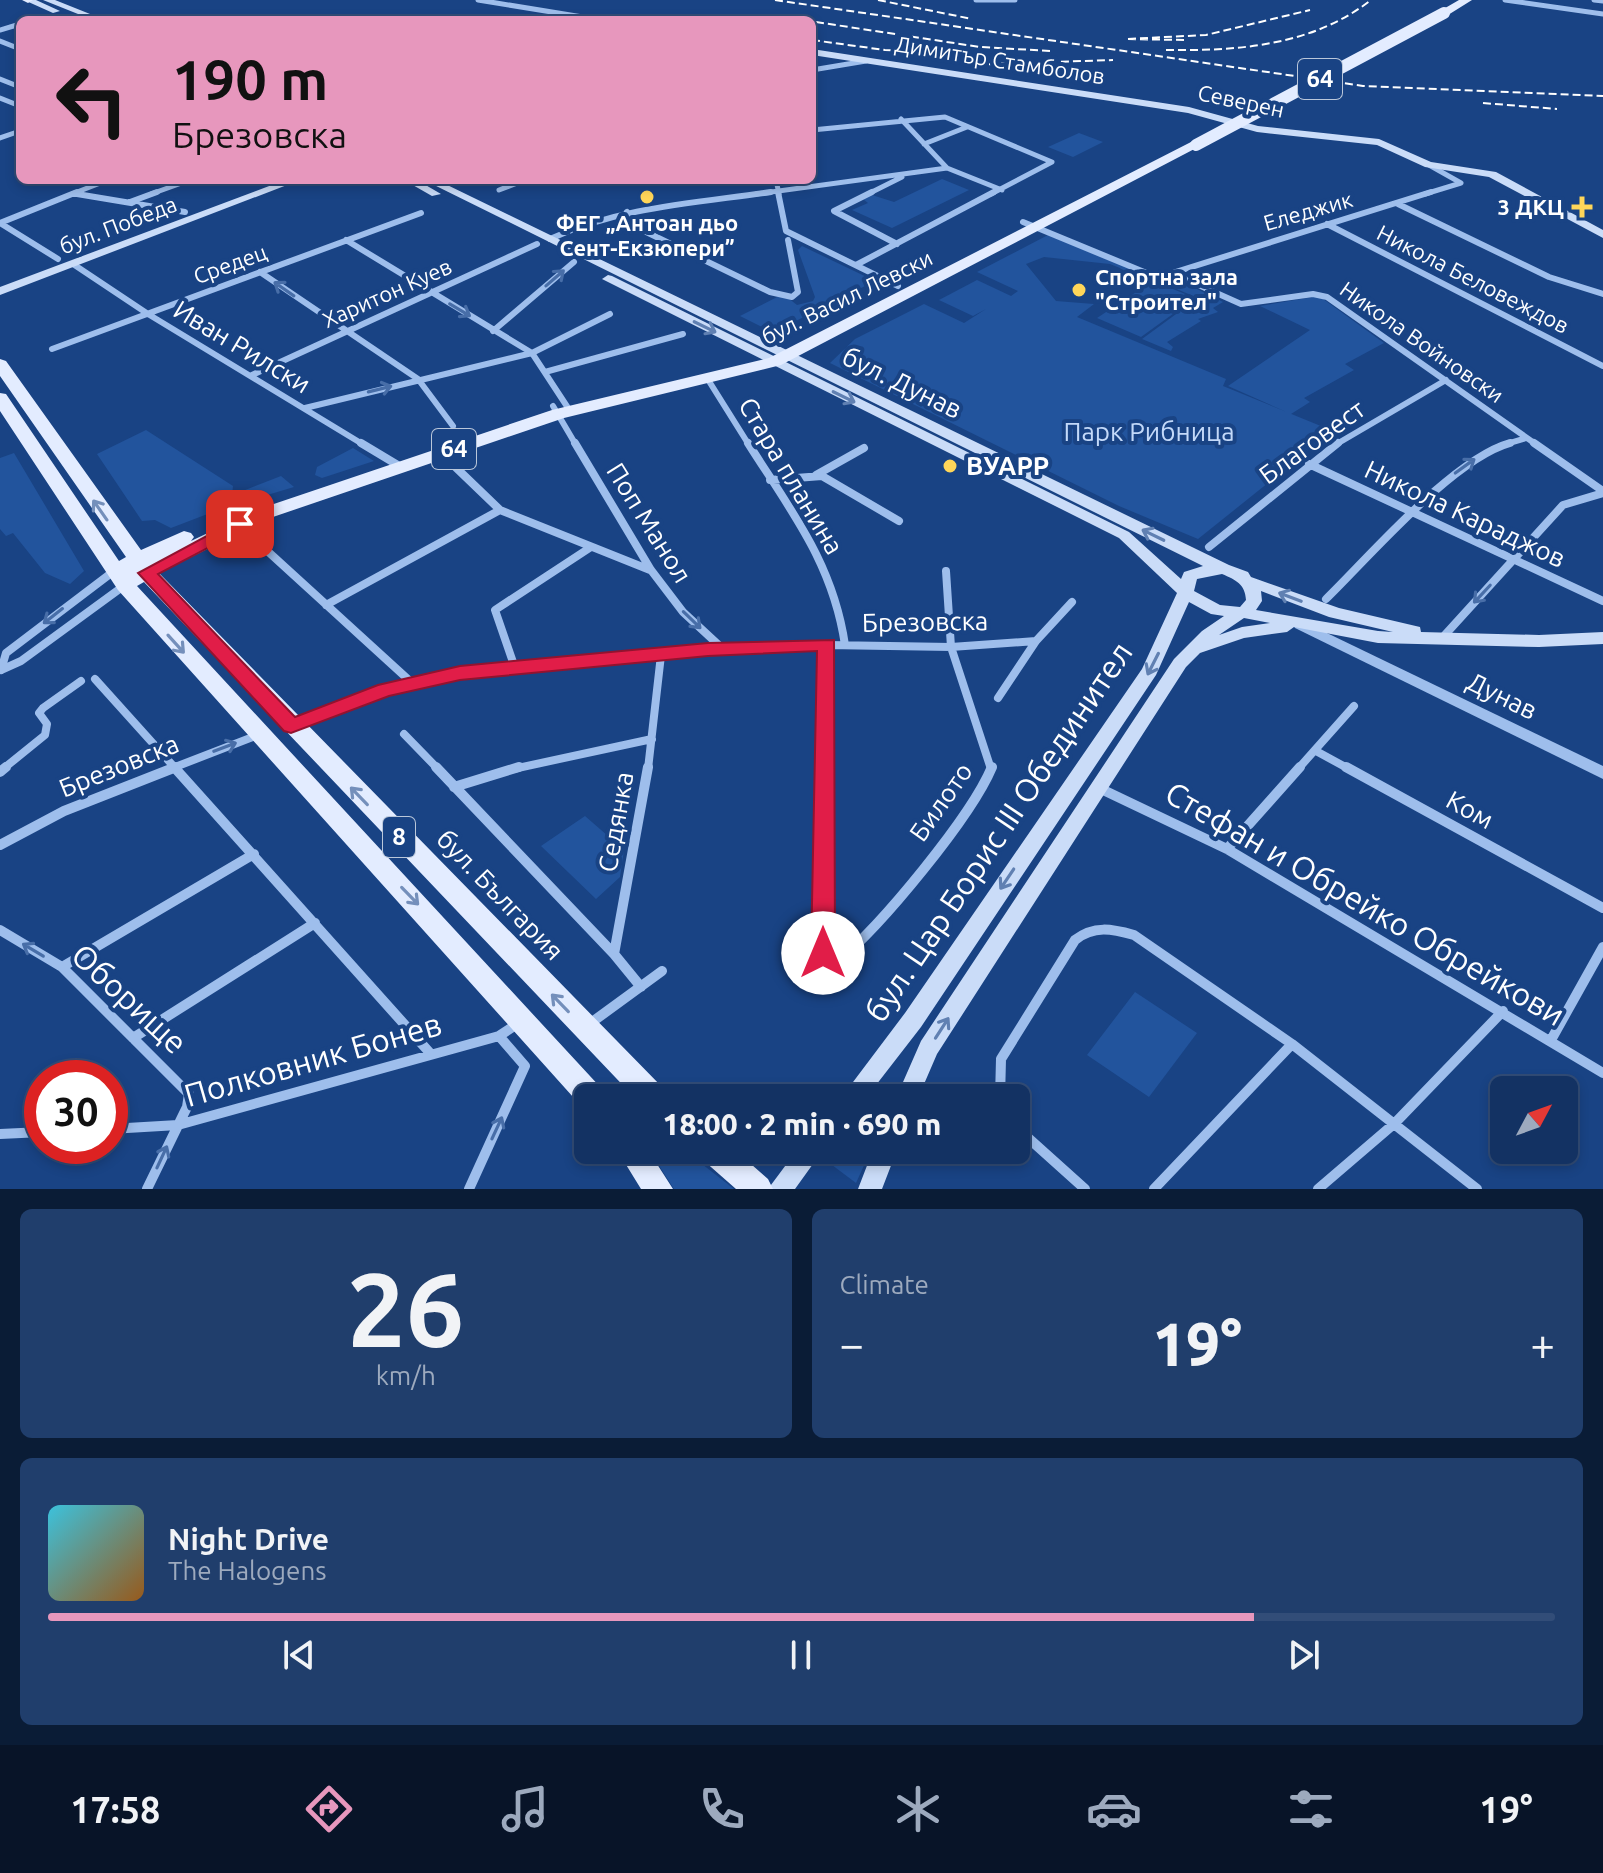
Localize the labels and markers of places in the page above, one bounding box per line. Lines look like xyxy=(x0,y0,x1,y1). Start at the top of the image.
marker: ФЕГ „Антоан дьо Сент-Екзюпери” xyxy=(638,188,656,206)
place label: 3 ДКЦ xyxy=(1497,194,1564,219)
marker: 3 ДКЦ xyxy=(1571,196,1593,218)
place label: ФЕГ „Антоан дьо Сент-Екзюпери” xyxy=(556,210,738,260)
place label: Спортна зала "Строител" xyxy=(1095,264,1238,314)
marker: Спортна зала "Строител" xyxy=(1070,281,1088,299)
place label: ВУАРР xyxy=(966,451,1049,480)
marker: ВУАРР xyxy=(941,457,959,475)
pin xyxy=(206,490,274,558)

